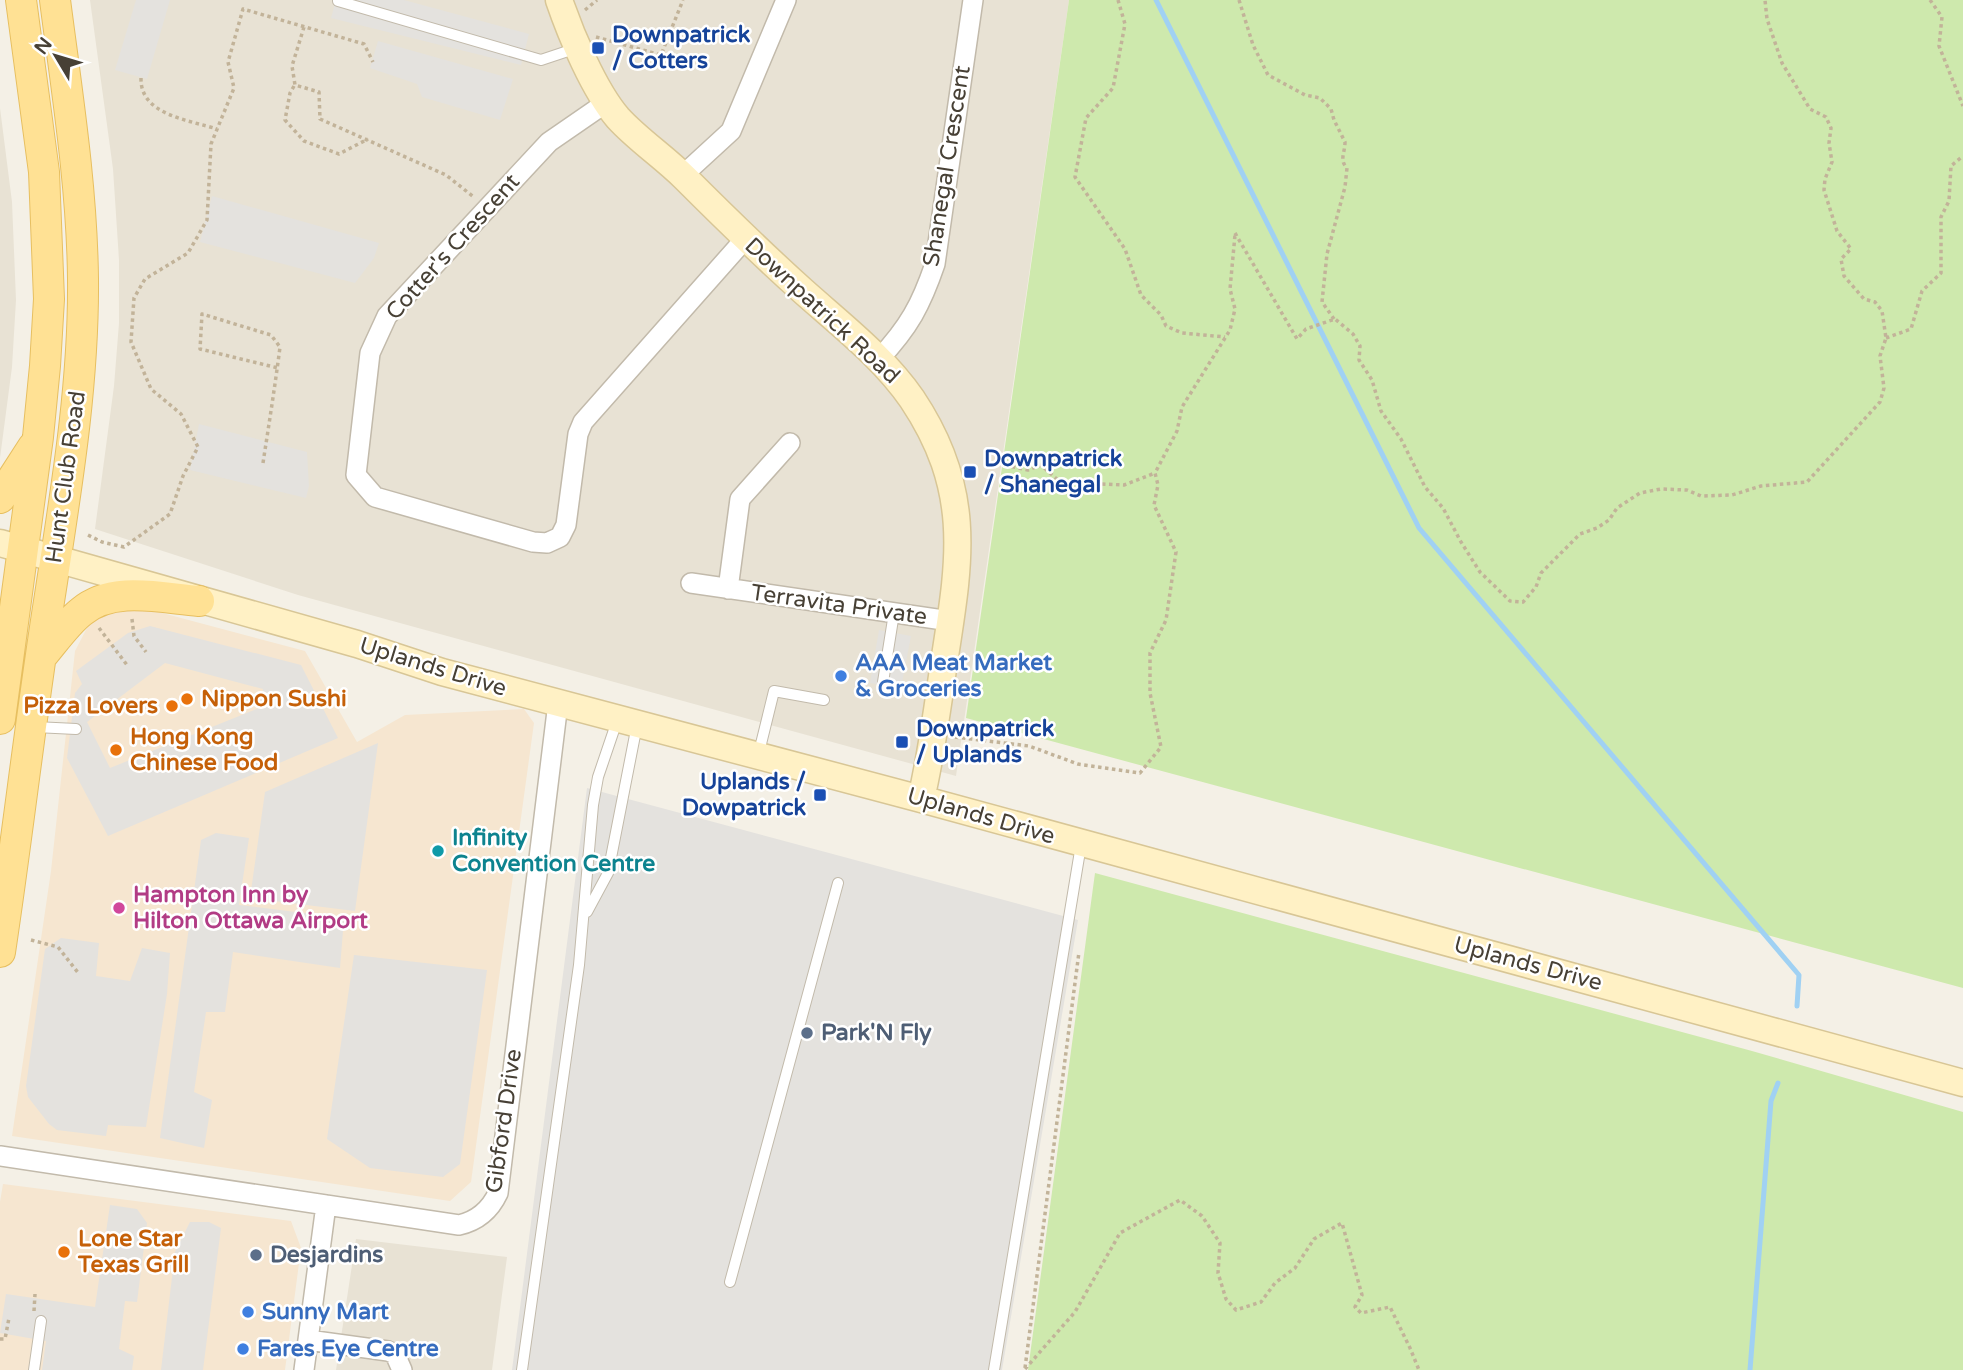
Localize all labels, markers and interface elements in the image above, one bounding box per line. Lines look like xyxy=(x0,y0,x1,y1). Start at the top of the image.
north arrow xyxy=(21,21,91,91)
place label: Downpatrick / Cotters xyxy=(612,21,751,75)
text: N xyxy=(30,33,57,59)
marker: Downpatrick / Cotters xyxy=(590,40,606,56)
street label: Shanegal Crescent xyxy=(917,63,977,269)
street label: Cotter's Crescent xyxy=(380,168,526,326)
street label: Downpatrick Road xyxy=(739,232,905,390)
street label: Hunt Club Road xyxy=(40,389,92,565)
place label: Downpatrick / Shanegal xyxy=(984,445,1123,499)
marker: Downpatrick / Shanegal xyxy=(962,464,978,480)
street label: Terravita Private xyxy=(749,579,929,631)
street label: Uplands Drive xyxy=(356,631,510,703)
place label: AAA Meat Market & Groceries xyxy=(855,649,1052,703)
marker: AAA Meat Market & Groceries xyxy=(833,668,849,684)
place label: Nippon Sushi xyxy=(201,685,347,713)
marker: Nippon Sushi xyxy=(179,691,195,707)
place label: Pizza Lovers xyxy=(23,692,158,720)
marker: Pizza Lovers xyxy=(164,698,180,714)
place label: Downpatrick / Uplands xyxy=(916,715,1055,769)
place label: Hong Kong Chinese Food xyxy=(130,723,278,777)
marker: Downpatrick / Uplands xyxy=(894,734,910,750)
marker: Hong Kong Chinese Food xyxy=(108,742,124,758)
place label: Uplands / Dowpatrick xyxy=(682,768,806,822)
street label: Uplands Drive xyxy=(904,782,1058,850)
marker: Uplands / Dowpatrick xyxy=(812,787,828,803)
place label: Infinity Convention Centre xyxy=(452,824,655,878)
marker: Infinity Convention Centre xyxy=(430,843,446,859)
place label: Hampton Inn by Hilton Ottawa Airport xyxy=(133,881,368,935)
marker: Hampton Inn by Hilton Ottawa Airport xyxy=(111,900,127,916)
street label: Uplands Drive xyxy=(1451,931,1605,997)
place label: Park'N Fly xyxy=(821,1019,932,1047)
marker: Park'N Fly xyxy=(799,1025,815,1041)
street label: Gibford Drive xyxy=(480,1047,528,1195)
place label: Lone Star Texas Grill xyxy=(77,1225,189,1279)
place label: Desjardins xyxy=(270,1241,383,1269)
marker: Lone Star Texas Grill xyxy=(56,1244,72,1260)
marker: Desjardins xyxy=(248,1247,264,1263)
place label: Sunny Mart xyxy=(262,1298,389,1326)
marker: Sunny Mart xyxy=(240,1304,256,1320)
place label: Fares Eye Centre xyxy=(257,1335,439,1363)
marker: Fares Eye Centre xyxy=(235,1341,251,1357)

